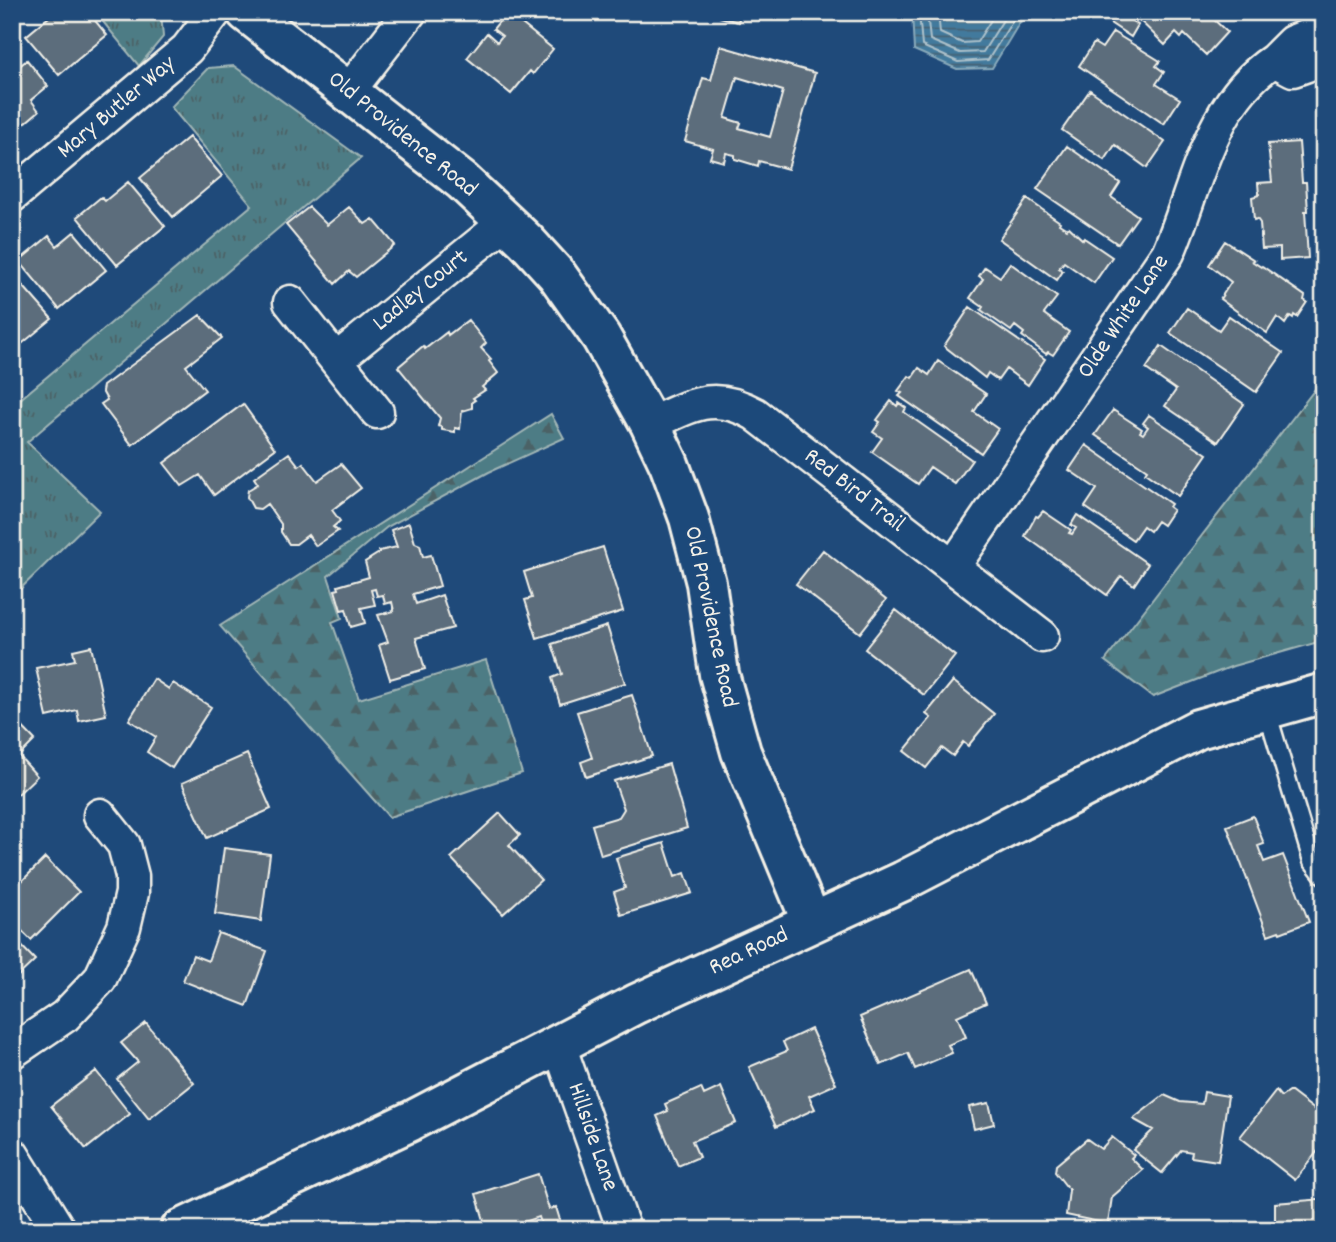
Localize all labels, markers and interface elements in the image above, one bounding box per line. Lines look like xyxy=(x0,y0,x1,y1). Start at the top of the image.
street label: Mary Butler Way xyxy=(50,47,185,168)
street label: Old Providence Road xyxy=(320,64,484,206)
street label: Ladley Court xyxy=(366,242,476,340)
street label: Olde White Lane xyxy=(1070,248,1178,386)
street label: Red Bird Trail xyxy=(796,441,912,542)
street label: Old Providence Road xyxy=(674,523,746,711)
street label: Rea Road xyxy=(704,919,794,985)
street label: Hillside Lane xyxy=(558,1078,626,1196)

